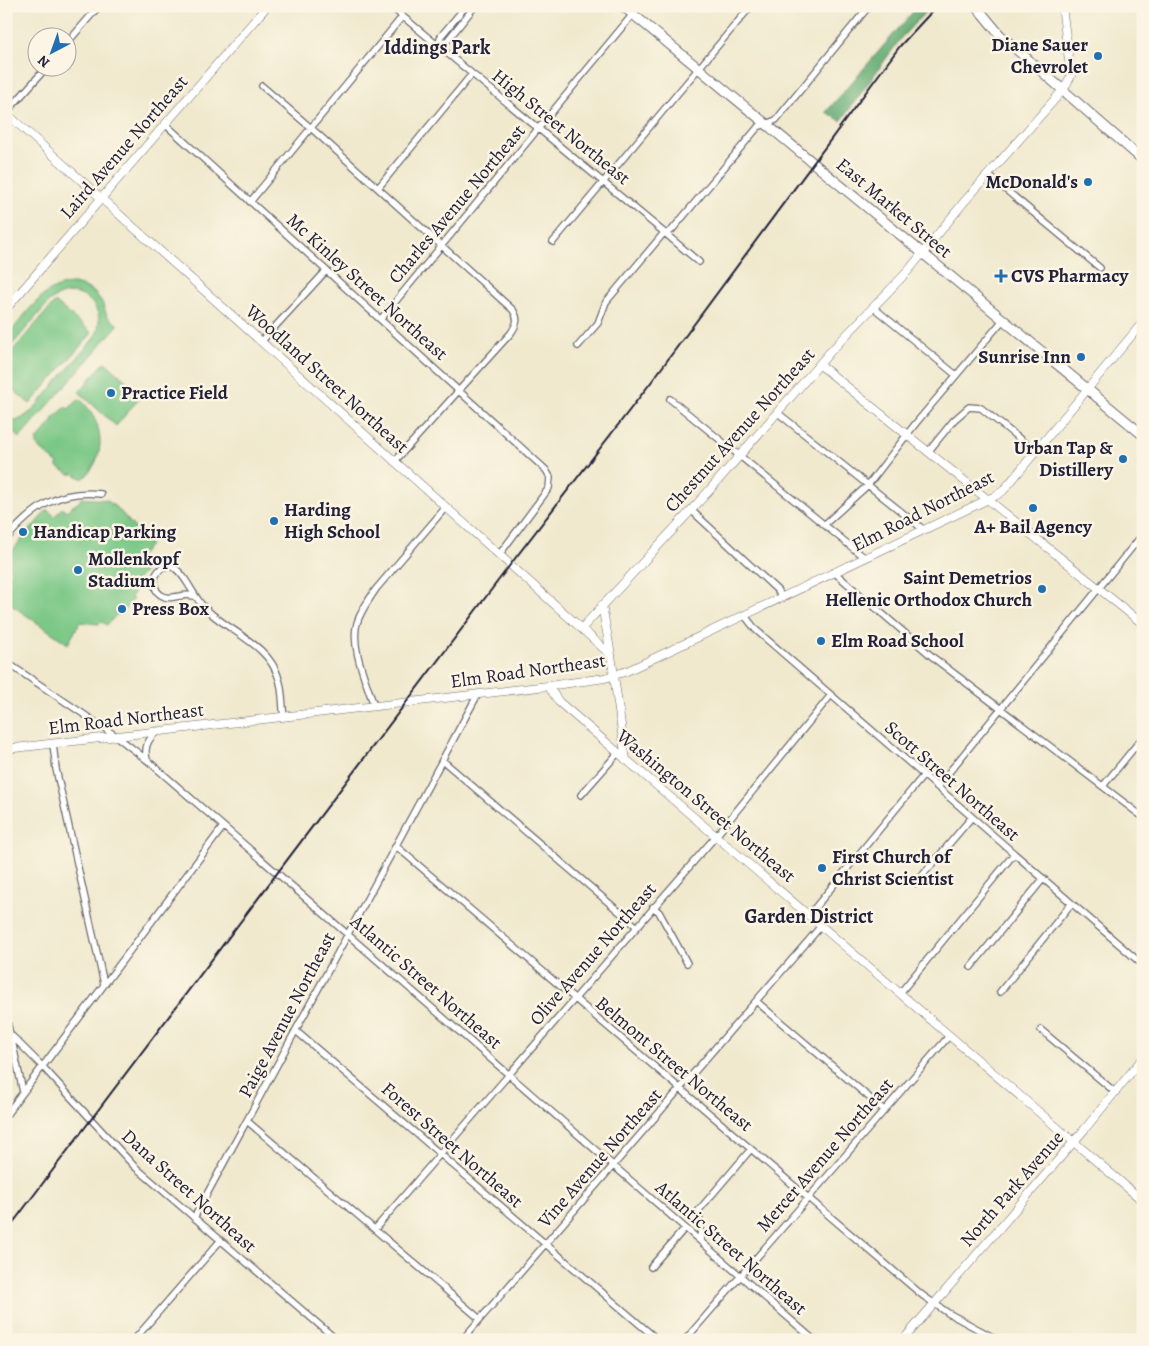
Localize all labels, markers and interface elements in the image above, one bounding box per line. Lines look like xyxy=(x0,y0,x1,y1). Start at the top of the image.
north arrow xyxy=(28,28,78,78)
place label: Diane Sauer Chevrolet xyxy=(991,32,1089,80)
district label: Iddings Park xyxy=(384,34,491,61)
marker: Diane Sauer Chevrolet xyxy=(1092,50,1104,62)
text: N xyxy=(34,51,54,72)
street label: High Street Northeast xyxy=(486,63,636,191)
street label: Laird Avenue Northeast xyxy=(54,69,194,225)
street label: Charles Avenue Northeast xyxy=(383,119,531,289)
street label: East Market Street xyxy=(831,152,957,264)
place label: McDonald's xyxy=(986,169,1078,195)
marker: McDonald's xyxy=(1082,176,1094,188)
street label: Mc Kinley Street Northeast xyxy=(281,207,453,367)
place label: CVS Pharmacy xyxy=(1011,263,1129,289)
marker: CVS Pharmacy xyxy=(995,270,1007,282)
street label: Woodland Street Northeast xyxy=(239,298,414,459)
street label: Chestnut Avenue Northeast xyxy=(659,342,821,518)
place label: Sunrise Inn xyxy=(978,344,1071,370)
marker: Sunrise Inn xyxy=(1075,351,1087,363)
place label: Practice Field xyxy=(121,380,229,406)
marker: Practice Field xyxy=(105,387,117,399)
place label: Urban Tap & Distillery xyxy=(1014,435,1114,483)
marker: Urban Tap & Distillery xyxy=(1117,453,1129,465)
street label: Elm Road Northeast xyxy=(847,464,999,558)
place label: Harding High School xyxy=(284,497,380,545)
marker: A+ Bail Agency xyxy=(1027,502,1039,514)
place label: A+ Bail Agency xyxy=(973,514,1093,540)
marker: Harding High School xyxy=(268,515,280,527)
place label: Handicap Parking xyxy=(33,519,177,545)
marker: Handicap Parking xyxy=(17,526,29,538)
place label: Mollenkopf Stadium xyxy=(88,546,181,594)
marker: Mollenkopf Stadium xyxy=(72,564,84,576)
place label: Saint Demetrios Hellenic Orthodox Church xyxy=(825,565,1032,613)
marker: Saint Demetrios Hellenic Orthodox Church xyxy=(1036,583,1048,595)
place label: Press Box xyxy=(132,596,209,622)
marker: Press Box xyxy=(116,603,128,615)
place label: Elm Road School xyxy=(831,628,964,654)
marker: Elm Road School xyxy=(815,635,827,647)
street label: Elm Road Northeast xyxy=(449,647,607,695)
street label: Elm Road Northeast xyxy=(47,697,205,741)
street label: Scott Street Northeast xyxy=(879,715,1025,847)
street label: Washington Street Northeast xyxy=(610,723,801,889)
place label: First Church of Christ Scientist xyxy=(832,844,955,892)
marker: First Church of Christ Scientist xyxy=(816,862,828,874)
street label: Olive Avenue Northeast xyxy=(524,877,662,1031)
district label: Garden District xyxy=(744,903,874,930)
street label: Atlantic Street Northeast xyxy=(344,908,507,1055)
street label: Paige Avenue Northeast xyxy=(232,928,342,1102)
street label: Belmont Street Northeast xyxy=(590,990,758,1138)
street label: Mercer Avenue Northeast xyxy=(751,1072,899,1238)
street label: Forest Street Northeast xyxy=(376,1076,528,1214)
street label: Vine Avenue Northeast xyxy=(531,1083,668,1234)
street label: Dana Street Northeast xyxy=(116,1123,262,1259)
street label: North Park Avenue xyxy=(954,1125,1070,1253)
street label: Atlantic Street Northeast xyxy=(649,1174,812,1321)

